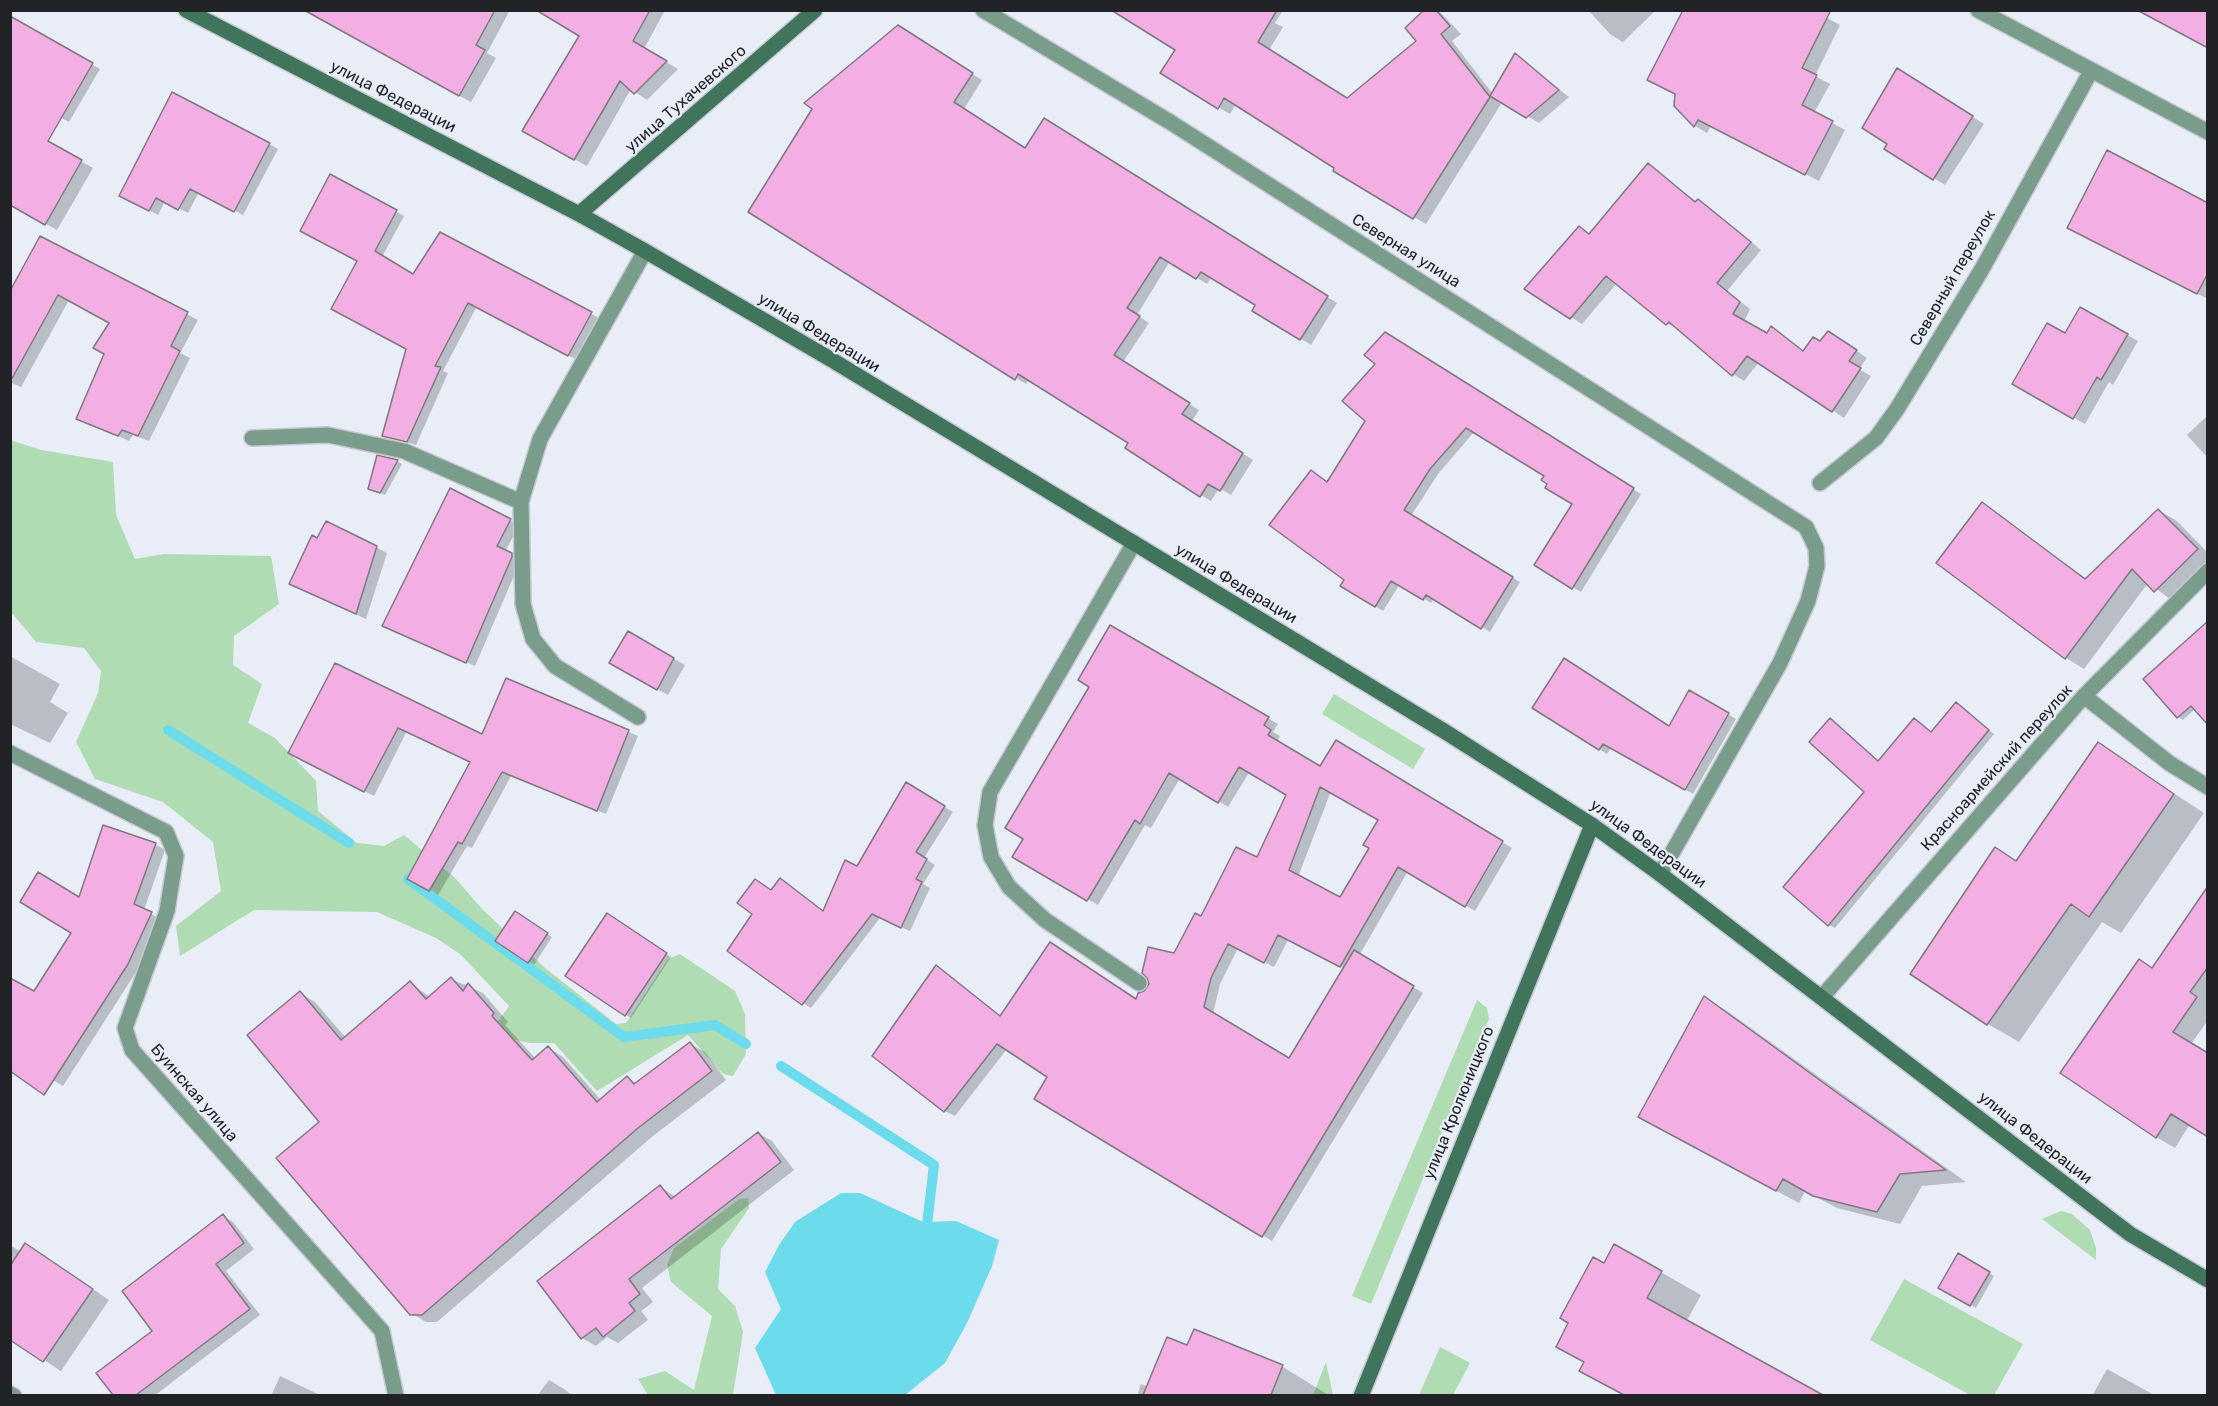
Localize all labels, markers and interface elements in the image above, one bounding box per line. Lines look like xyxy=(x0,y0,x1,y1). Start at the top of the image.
street label: улица Тухачевского xyxy=(621,41,751,157)
street label: улица Федерации xyxy=(327,57,459,137)
street label: Северный переулок xyxy=(1906,207,2000,349)
street label: Северная улица xyxy=(1348,210,1464,292)
street label: улица Федерации xyxy=(755,289,883,377)
street label: улица Федерации xyxy=(1172,540,1300,628)
street label: Красноармейский переулок xyxy=(1917,681,2077,855)
street label: улица Федерации xyxy=(1586,795,1710,893)
street label: улица Кролюницкого xyxy=(1419,1024,1499,1182)
street label: Буинская улица xyxy=(146,1040,242,1146)
street label: улица Федерации xyxy=(1974,1088,2096,1188)

